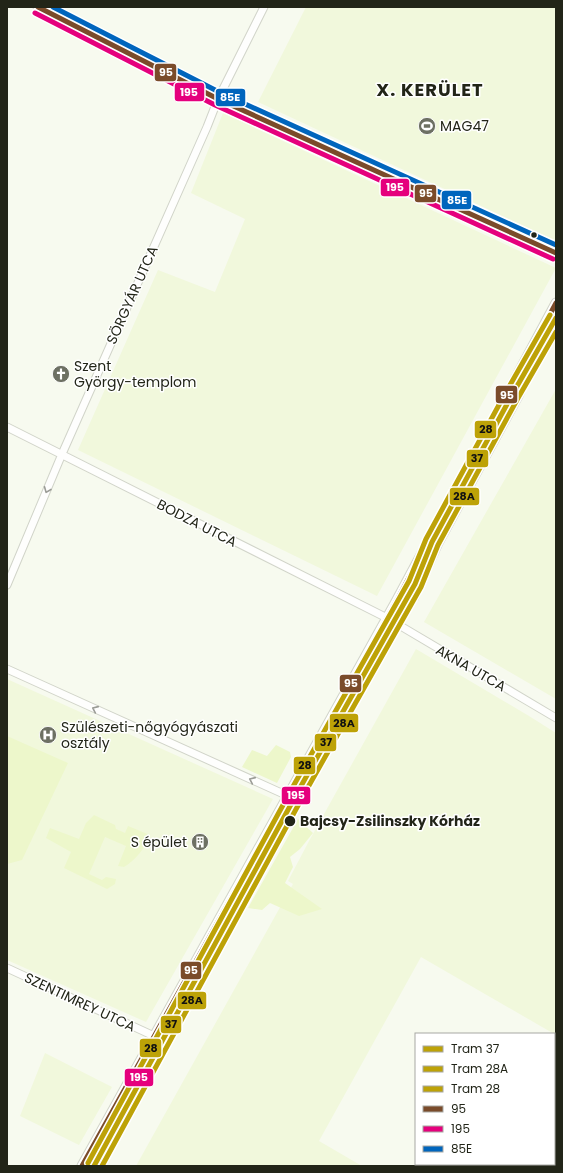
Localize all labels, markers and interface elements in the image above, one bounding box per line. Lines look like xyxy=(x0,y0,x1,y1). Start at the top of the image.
line badge: 95 xyxy=(154,63,177,82)
text: 95 xyxy=(159,64,173,80)
district label: X. KERÜLET xyxy=(376,77,484,102)
line badge: 195 xyxy=(174,82,205,102)
text: 195 xyxy=(180,84,198,100)
line badge: 85E xyxy=(215,88,246,107)
text: 85E xyxy=(220,89,240,105)
sports icon: MAG47 xyxy=(417,116,437,136)
place label: MAG47 xyxy=(440,116,489,136)
line badge: 195 xyxy=(380,178,410,197)
text: 195 xyxy=(386,179,404,195)
line badge: 95 xyxy=(414,184,437,203)
text: 95 xyxy=(419,185,433,201)
line badge: 85E xyxy=(441,190,472,210)
text: 85E xyxy=(447,192,467,208)
unlabelled marker xyxy=(529,230,539,240)
street label: SÖRGYÁR UTCA xyxy=(101,243,163,347)
place label: Szent György-templom xyxy=(74,356,197,392)
church icon: Szent György-templom xyxy=(51,364,71,384)
line badge: 95 xyxy=(495,385,518,404)
text: 95 xyxy=(500,387,514,403)
line badge: 28 xyxy=(474,420,497,439)
text: 28 xyxy=(479,421,493,437)
line badge: 37 xyxy=(466,449,489,468)
text: 37 xyxy=(471,450,483,466)
one-way arrow xyxy=(43,487,51,494)
line badge: 28A xyxy=(449,487,480,506)
text: 28A xyxy=(453,488,475,504)
street label: BODZA UTCA xyxy=(153,494,241,552)
street label: AKNA UTCA xyxy=(432,640,510,696)
line badge: 95 xyxy=(339,674,362,693)
text: 95 xyxy=(344,675,358,691)
one-way arrow xyxy=(92,706,100,714)
line badge: 28A xyxy=(329,713,359,733)
text: 28A xyxy=(333,715,355,731)
place label: Szülészeti-nőgyógyászati osztály xyxy=(61,717,238,753)
hospital icon: Szülészeti-nőgyógyászati osztály xyxy=(38,725,58,745)
line badge: 37 xyxy=(314,733,337,752)
text: 37 xyxy=(320,734,332,750)
line badge: 28 xyxy=(293,756,316,775)
text: 28 xyxy=(298,757,312,773)
one-way arrow xyxy=(249,777,256,785)
line badge: 195 xyxy=(281,786,311,805)
text: 195 xyxy=(287,787,305,803)
place label: Bajcsy-Zsilinszky Kórház xyxy=(300,811,480,831)
marker: Bajcsy-Zsilinszky Kórház xyxy=(283,814,297,828)
place label: S épület xyxy=(131,832,187,852)
building icon: S épület xyxy=(190,832,210,852)
line badge: 95 xyxy=(180,961,202,980)
text: 95 xyxy=(184,962,198,978)
street label: SZENTIMREY UTCA xyxy=(21,967,139,1037)
line badge: 28A xyxy=(177,991,207,1010)
text: 28A xyxy=(181,992,203,1008)
line badge: 37 xyxy=(160,1015,182,1034)
text: 37 xyxy=(165,1016,177,1032)
legend xyxy=(415,1033,555,1165)
line badge: 28 xyxy=(139,1038,162,1058)
text: 28 xyxy=(144,1040,158,1056)
text: Tram 37 xyxy=(451,1040,500,1057)
text: Tram 28A xyxy=(451,1060,508,1077)
line badge: 195 xyxy=(124,1068,154,1087)
text: 195 xyxy=(130,1069,148,1085)
text: Tram 28 xyxy=(451,1080,500,1097)
text: 95 xyxy=(451,1100,466,1117)
text: 195 xyxy=(451,1120,470,1137)
text: 85E xyxy=(451,1140,472,1157)

